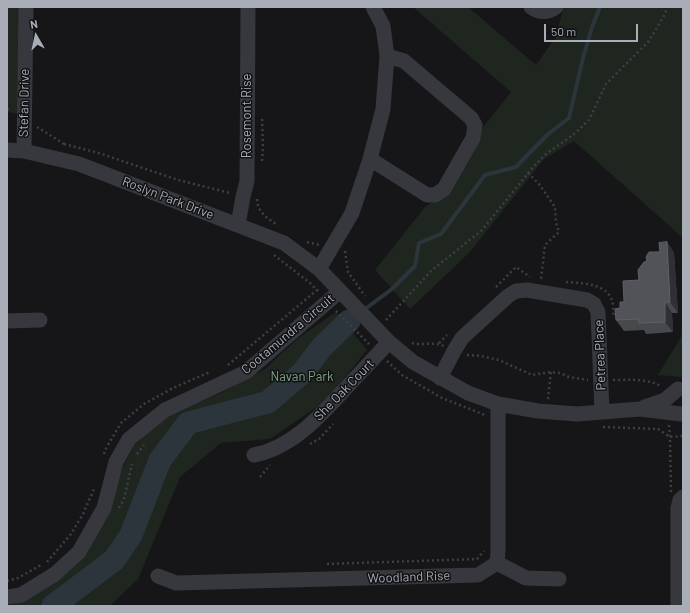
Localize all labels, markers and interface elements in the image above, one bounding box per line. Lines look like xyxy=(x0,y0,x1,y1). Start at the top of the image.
north arrow xyxy=(16,16,56,56)
scale bar xyxy=(546,16,640,42)
text: N xyxy=(29,17,39,31)
text: 50 m xyxy=(551,24,576,38)
street label: Stefan Drive xyxy=(16,69,32,137)
street label: Rosemont Rise xyxy=(239,74,255,158)
street label: Roslyn Park Drive xyxy=(120,173,216,223)
street label: Cootamundra Circuit xyxy=(238,291,338,377)
street label: Petrea Place xyxy=(591,319,609,391)
street label: She Oak Court xyxy=(311,356,377,424)
park label: Navan Park xyxy=(270,369,334,385)
street label: Woodland Rise xyxy=(367,568,451,586)

